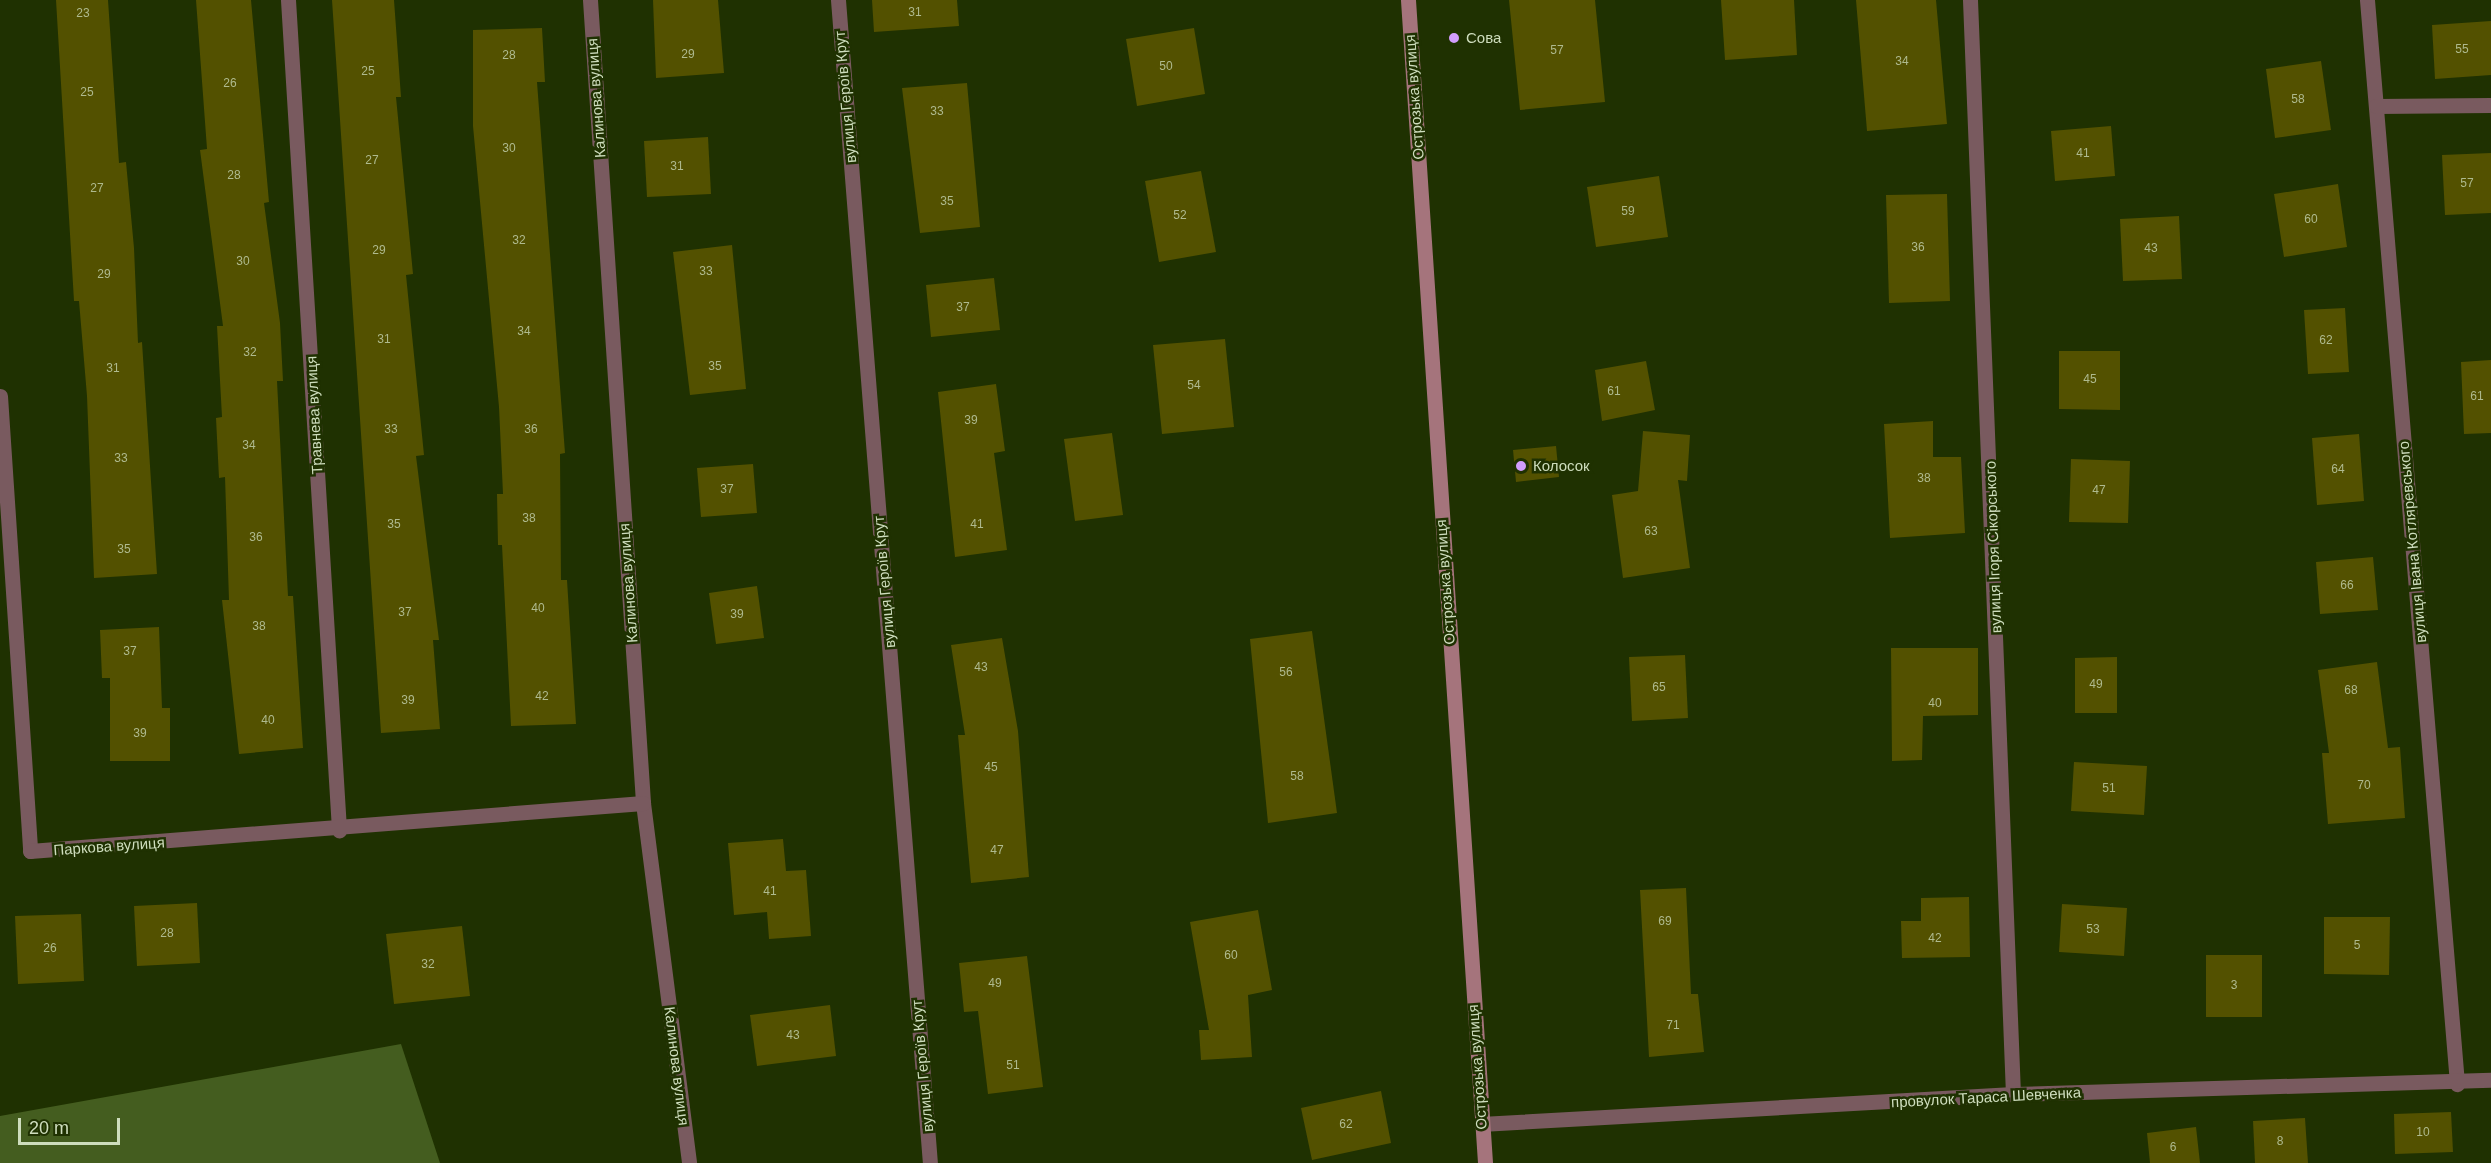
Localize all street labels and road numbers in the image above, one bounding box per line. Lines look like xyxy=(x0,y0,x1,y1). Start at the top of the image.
street label: вулиця Героїв Крут xyxy=(830,30,860,164)
street label: Острозька вулиця xyxy=(1401,34,1427,160)
street label: Калинова вулиця xyxy=(583,38,609,158)
street label: Травнева вулиця xyxy=(302,355,326,475)
street label: вулиця Івана Котляревського xyxy=(2394,440,2430,644)
street label: вулиця Ігоря Сікорського xyxy=(1981,461,2005,633)
street label: вулиця Героїв Крут xyxy=(869,515,899,649)
street label: Острозька вулиця xyxy=(1432,519,1458,645)
street label: Калинова вулиця xyxy=(615,523,641,643)
street label: Паркова вулиця xyxy=(53,833,165,859)
street label: вулиця Героїв Крут xyxy=(907,999,937,1133)
street label: Острозька вулиця xyxy=(1464,1004,1490,1130)
street label: Калинова вулиця xyxy=(661,1005,693,1127)
street label: провулок Тараса Шевченка xyxy=(1891,1083,2081,1111)

